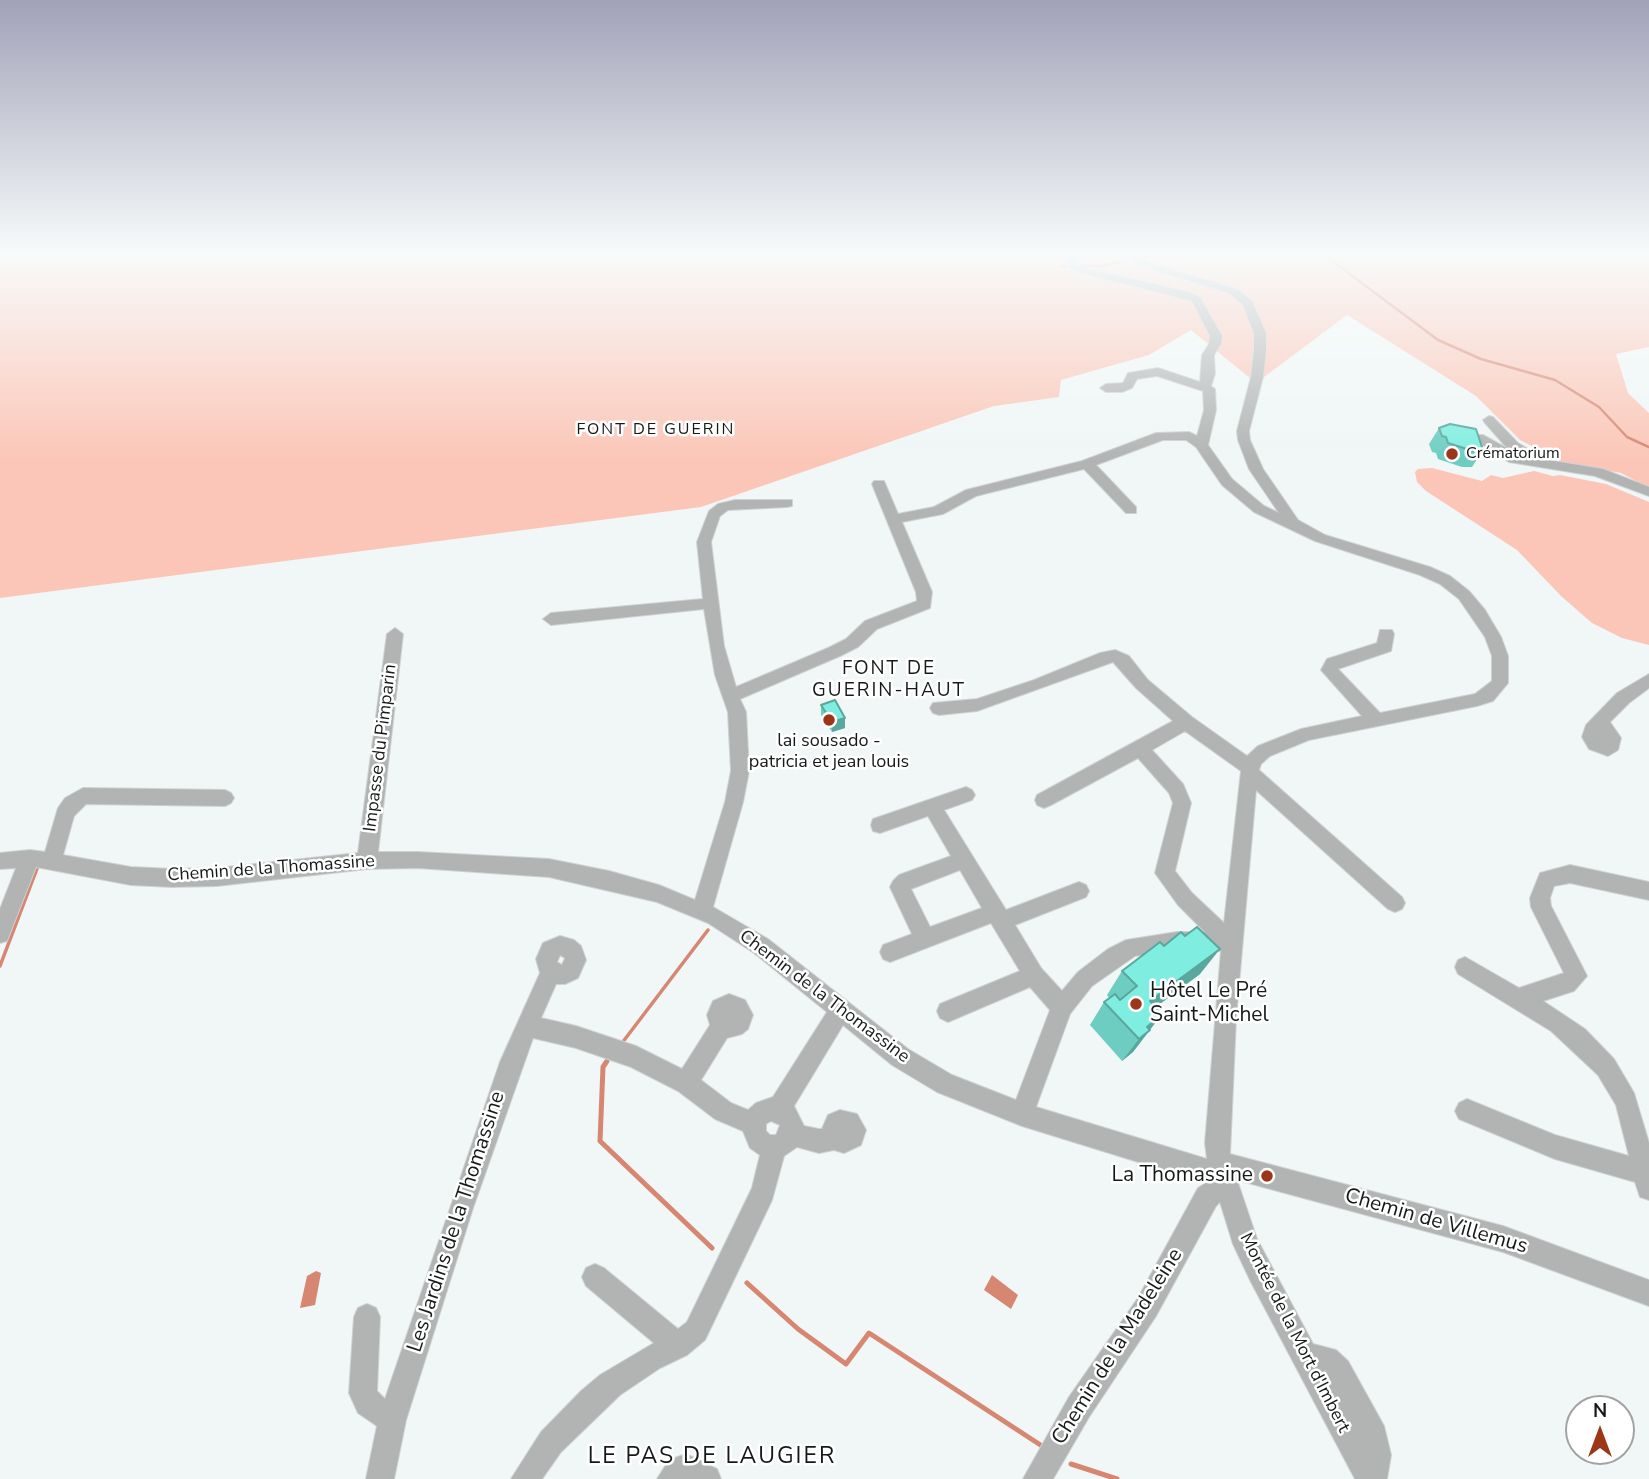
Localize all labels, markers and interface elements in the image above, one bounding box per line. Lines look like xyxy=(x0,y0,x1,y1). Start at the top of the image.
district label: FONT DE GUERIN xyxy=(578,420,734,440)
place label: Crématorium xyxy=(1466,444,1560,464)
marker: Crématorium xyxy=(1444,446,1460,462)
district label: FONT DE GUERIN-HAUT xyxy=(813,658,965,702)
street label: Impasse du Pimparin xyxy=(360,663,402,833)
marker: lai sousado - patricia et jean louis xyxy=(821,712,837,728)
place label: lai sousado - patricia et jean louis xyxy=(749,731,909,774)
street label: Chemin de la Thomassine xyxy=(167,851,375,887)
street label: Chemin de la Thomassine xyxy=(735,926,913,1068)
place label: Hôtel Le Pré Saint-Michel xyxy=(1150,979,1269,1029)
marker: Hôtel Le Pré Saint-Michel xyxy=(1128,996,1144,1012)
street label: Les Jardins de la Thomassine xyxy=(403,1088,511,1356)
place label: La Thomassine xyxy=(1112,1163,1253,1189)
marker: La Thomassine xyxy=(1259,1168,1275,1184)
street label: Chemin de Villemus xyxy=(1342,1184,1530,1260)
street label: Montée de la Mort d'Imbert xyxy=(1234,1230,1354,1436)
street label: Chemin de la Madeleine xyxy=(1047,1244,1189,1450)
north arrow xyxy=(1565,1395,1635,1465)
text: N xyxy=(1593,1398,1607,1424)
district label: LE PAS DE LAUGIER xyxy=(590,1443,834,1471)

